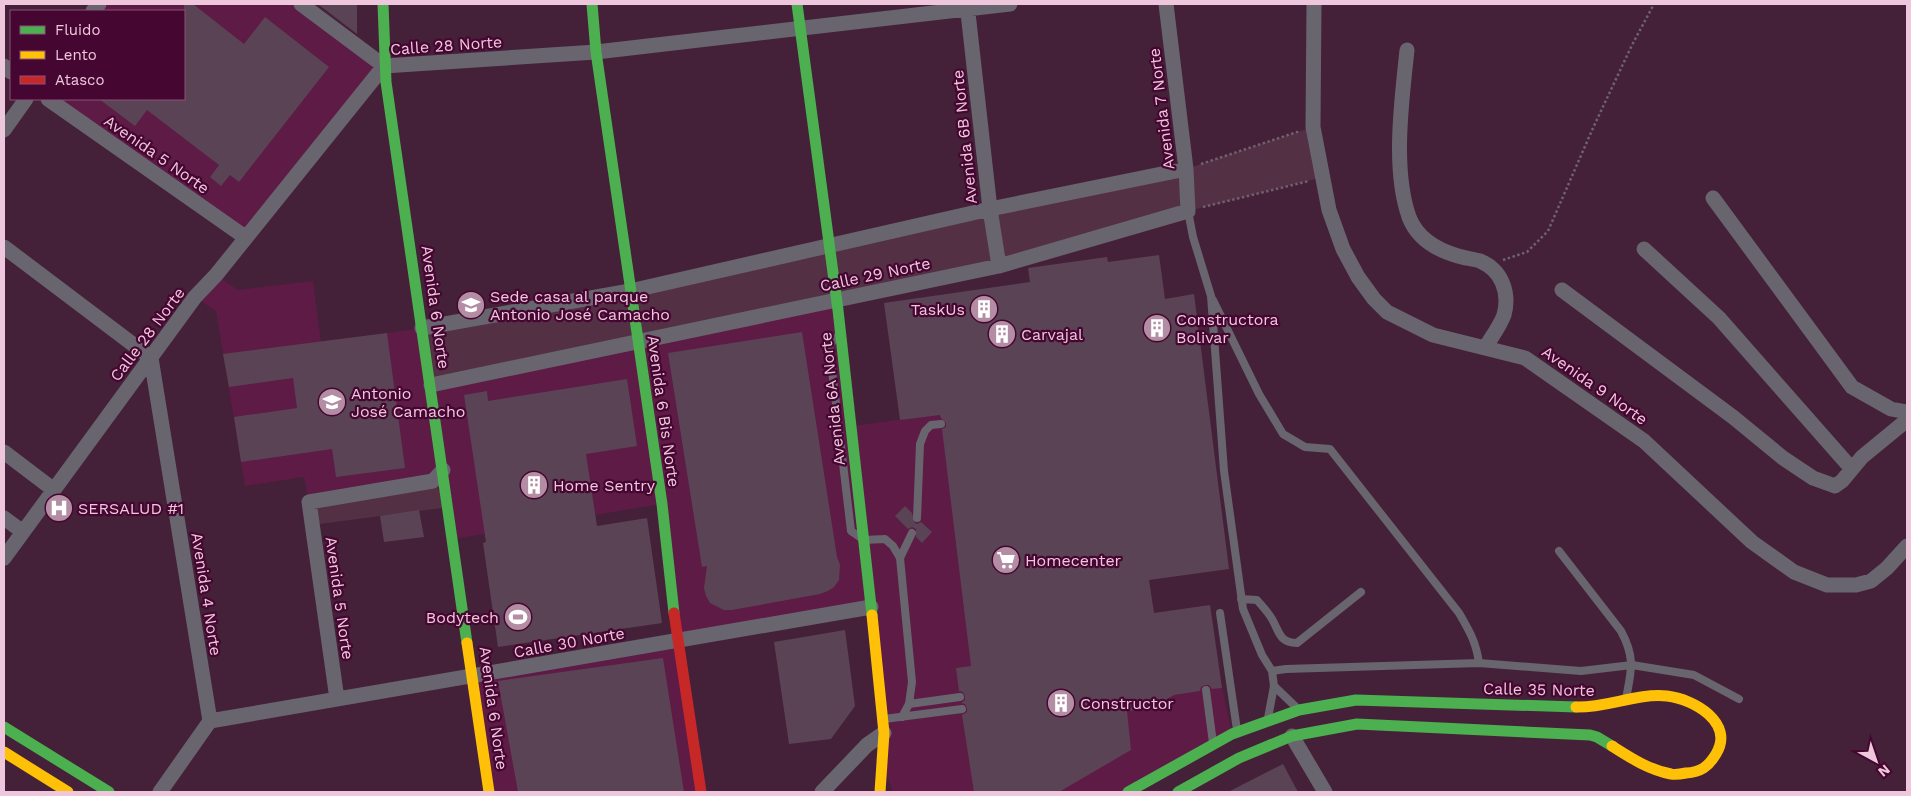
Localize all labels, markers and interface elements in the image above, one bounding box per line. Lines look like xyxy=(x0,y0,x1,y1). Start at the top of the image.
legend xyxy=(10,10,185,100)
text: Fluido xyxy=(55,21,100,39)
street label: Calle 28 Norte xyxy=(389,32,503,59)
text: Lento xyxy=(55,46,97,64)
street label: Avenida 7 Norte xyxy=(1145,47,1178,171)
street label: Avenida 6B Norte xyxy=(948,69,981,205)
text: Atasco xyxy=(55,71,104,89)
street label: Avenida 5 Norte xyxy=(101,111,213,198)
street label: Avenida 6 Norte xyxy=(417,244,454,370)
street label: Calle 29 Norte xyxy=(818,254,932,295)
street label: Calle 28 Norte xyxy=(106,284,189,385)
place label: Sede casa al parque Antonio José Camacho xyxy=(490,287,670,324)
school or university icon: Sede casa al parque Antonio José Camacho xyxy=(456,290,486,320)
building icon: TaskUs xyxy=(969,294,999,324)
place label: TaskUs xyxy=(911,300,965,319)
place label: Constructora Bolivar xyxy=(1176,310,1279,347)
building icon: Constructora Bolivar xyxy=(1142,313,1172,343)
building icon: Carvajal xyxy=(987,319,1017,349)
place label: Carvajal xyxy=(1021,325,1083,344)
street label: Avenida 6A Norte xyxy=(816,331,849,467)
street label: Avenida 6 Bis Norte xyxy=(643,334,684,488)
street label: Avenida 9 Norte xyxy=(1538,342,1651,429)
place label: Antonio José Camacho xyxy=(351,384,465,421)
school or university icon: Antonio José Camacho xyxy=(317,387,347,417)
building icon: Home Sentry xyxy=(519,470,549,500)
place label: Home Sentry xyxy=(553,476,656,495)
hospital icon: SERSALUD #1 xyxy=(44,493,74,523)
place label: SERSALUD #1 xyxy=(78,499,184,518)
street label: Avenida 4 Norte xyxy=(187,531,226,657)
street label: Avenida 5 Norte xyxy=(321,535,358,661)
supermarket icon: Homecenter xyxy=(991,545,1021,575)
place label: Homecenter xyxy=(1025,551,1122,570)
sports icon: Bodytech xyxy=(503,602,533,632)
place label: Bodytech xyxy=(426,608,499,627)
street label: Calle 30 Norte xyxy=(512,623,626,662)
street label: Avenida 6 Norte xyxy=(475,645,512,771)
street label: Calle 35 Norte xyxy=(1483,679,1595,700)
building icon: Constructor xyxy=(1046,688,1076,718)
place label: Constructor xyxy=(1080,694,1174,713)
north arrow xyxy=(1851,736,1901,786)
text: N xyxy=(1875,761,1893,780)

